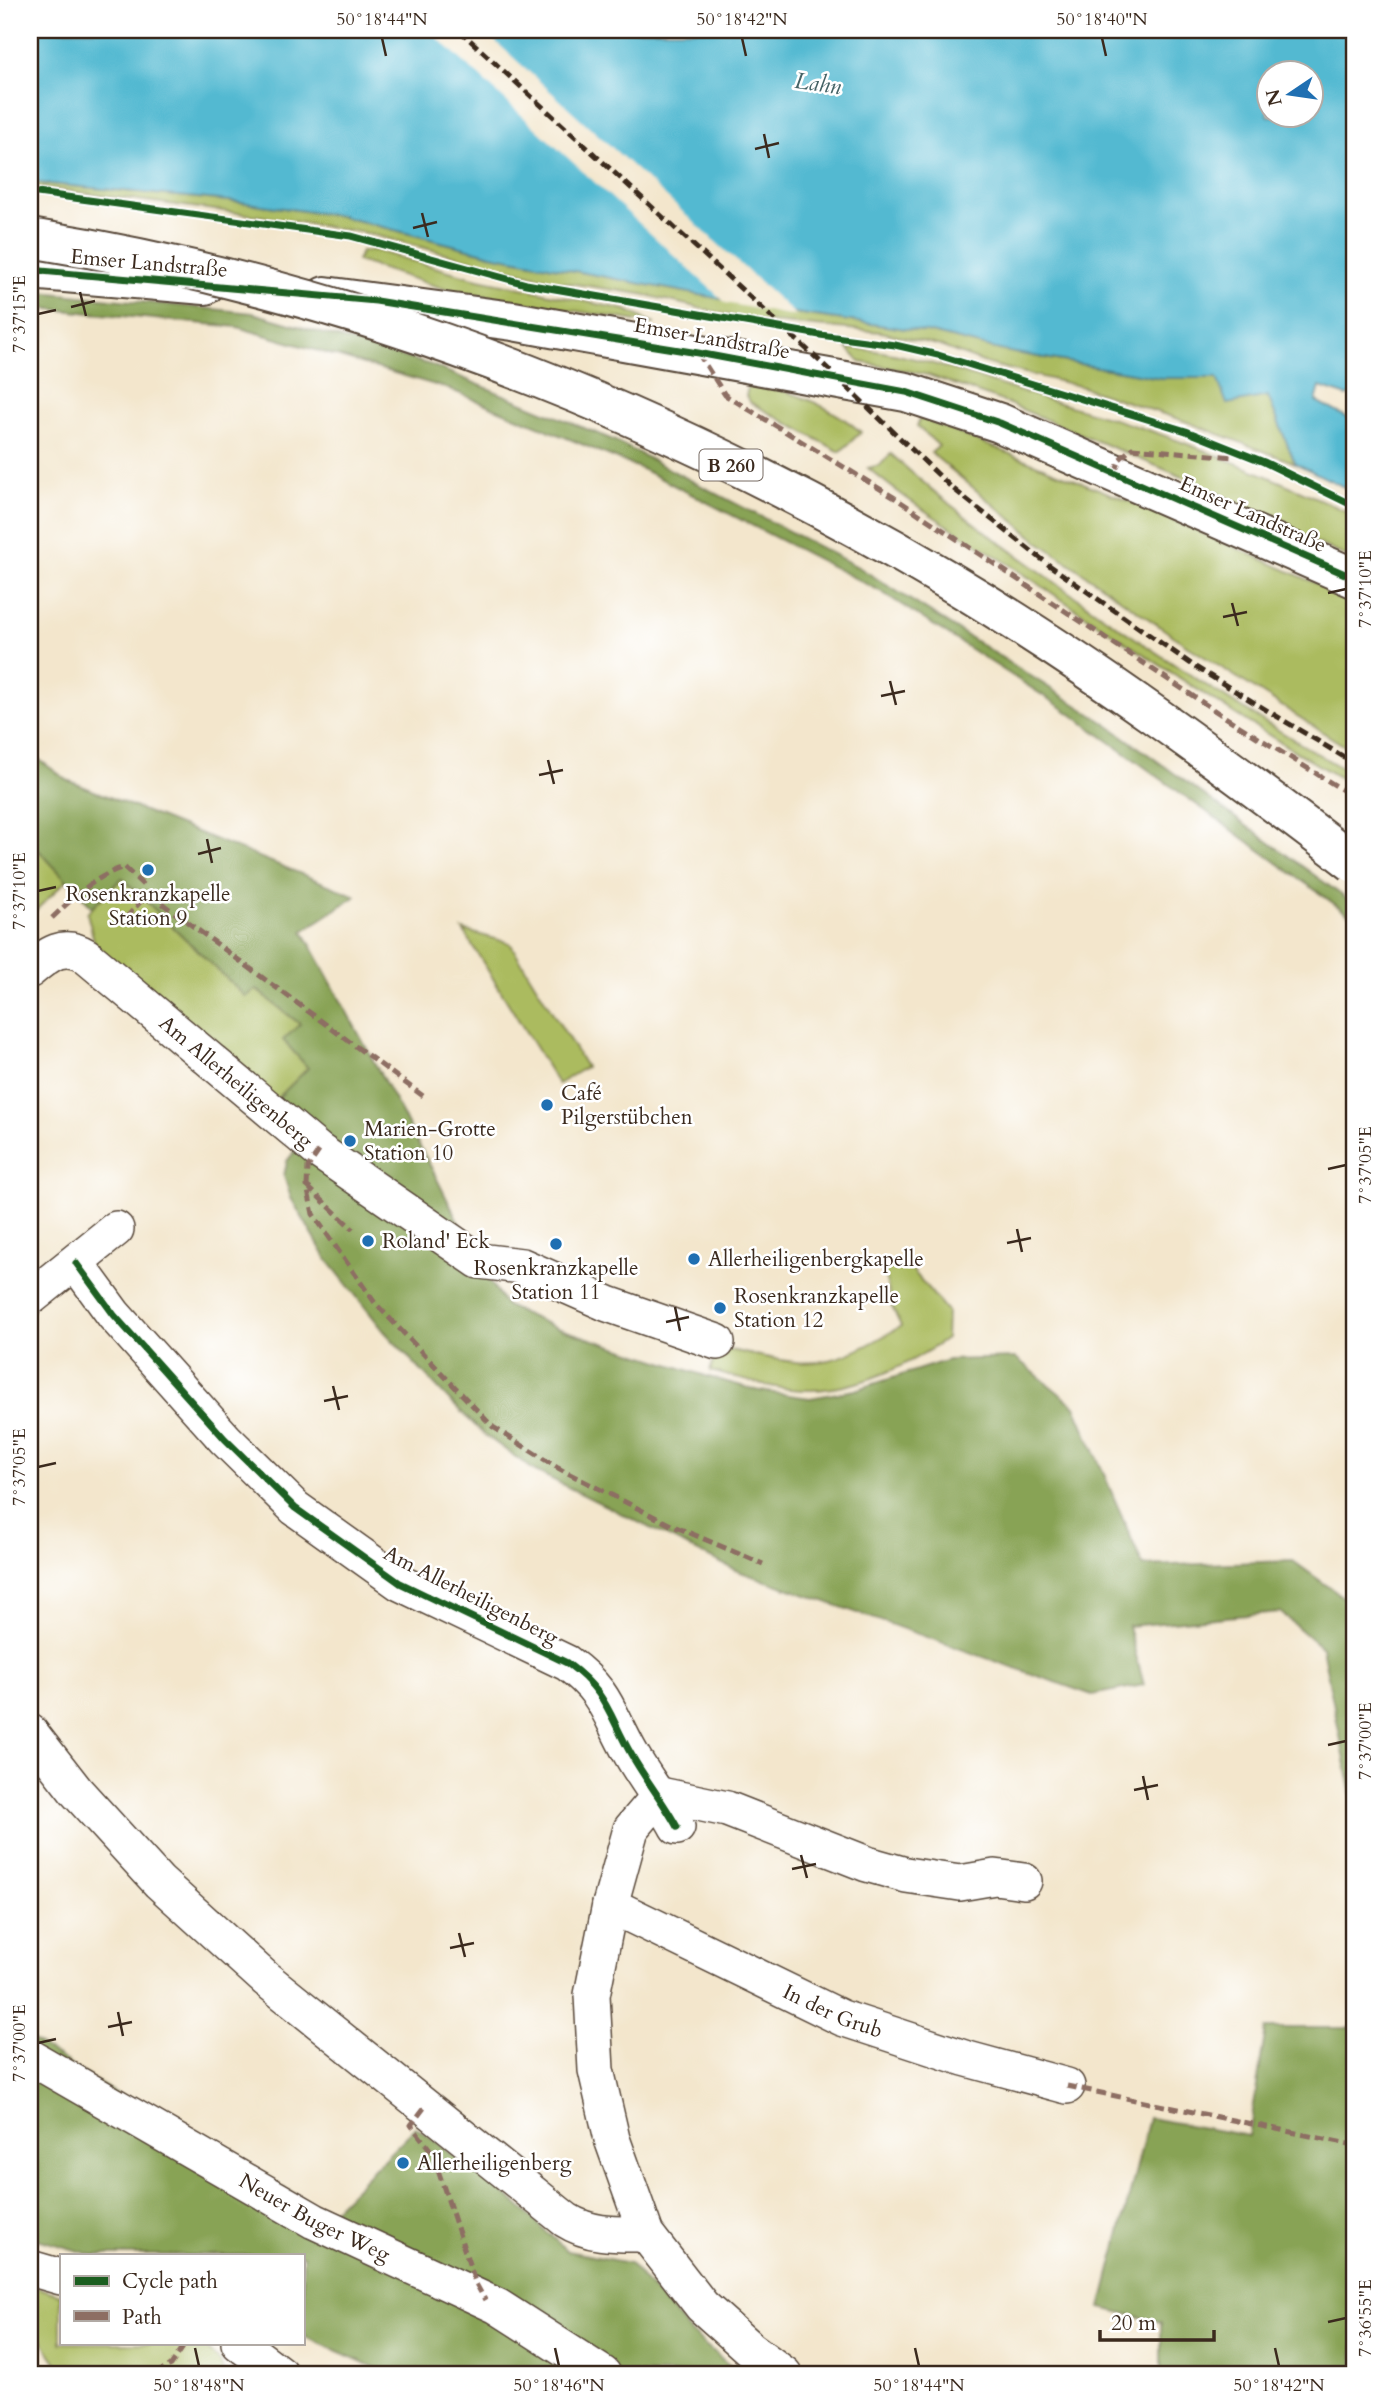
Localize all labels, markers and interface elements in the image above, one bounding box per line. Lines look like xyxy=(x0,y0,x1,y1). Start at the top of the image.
text: 50°18'44"N xyxy=(336,7,428,32)
text: 50°18'42"N xyxy=(696,7,788,32)
text: 50°18'40"N xyxy=(1056,7,1148,32)
north arrow xyxy=(1254,60,1324,130)
water label: Lahn xyxy=(793,65,844,102)
text: N xyxy=(1260,86,1289,109)
street label: Emser Landstraße xyxy=(69,242,229,285)
text: 7°37'15"E xyxy=(7,275,32,353)
street label: Emser Landstraße xyxy=(632,311,792,366)
road number: B 260 xyxy=(700,450,762,480)
street label: Emser Landstraße xyxy=(1175,469,1331,560)
text: 7°37'10"E xyxy=(1353,550,1378,628)
text: 7°37'10"E xyxy=(7,852,32,930)
marker: Rosenkranzkapelle Station 9 xyxy=(140,862,156,878)
place label: Rosenkranzkapelle Station 9 xyxy=(66,880,230,933)
street label: Am Allerheiligenberg xyxy=(153,1009,319,1155)
place label: Café Pilgerstübchen xyxy=(561,1079,693,1132)
marker: Café Pilgerstübchen xyxy=(539,1097,555,1113)
place label: Marien-Grotte Station 10 xyxy=(364,1115,496,1168)
text: 7°37'05"E xyxy=(1353,1126,1378,1204)
marker: Marien-Grotte Station 10 xyxy=(342,1133,358,1149)
place label: Roland' Eck xyxy=(382,1227,490,1256)
marker: Roland' Eck xyxy=(360,1233,376,1249)
marker: Rosenkranzkapelle Station 11 xyxy=(548,1236,564,1252)
place label: Allerheiligenbergkapelle xyxy=(708,1245,924,1274)
marker: Allerheiligenbergkapelle xyxy=(686,1251,702,1267)
place label: Rosenkranzkapelle Station 11 xyxy=(474,1254,638,1307)
place label: Rosenkranzkapelle Station 12 xyxy=(734,1282,899,1335)
marker: Rosenkranzkapelle Station 12 xyxy=(712,1300,728,1316)
text: 7°37'05"E xyxy=(7,1428,32,1506)
street label: Am Allerheiligenberg xyxy=(378,1539,563,1652)
text: 7°37'00"E xyxy=(1353,1702,1378,1780)
street label: In der Grub xyxy=(778,1977,886,2045)
text: 7°37'00"E xyxy=(7,2004,32,2082)
place label: Allerheiligenberg xyxy=(417,2149,572,2178)
marker: Allerheiligenberg xyxy=(395,2155,411,2171)
street label: Neuer Buger Weg xyxy=(233,2167,395,2269)
legend xyxy=(60,2254,304,2344)
text: Cycle path xyxy=(122,2267,218,2296)
text: 7°36'55"E xyxy=(1353,2279,1378,2357)
scale bar xyxy=(1100,2299,1214,2343)
text: Path xyxy=(122,2303,162,2332)
text: 20 m xyxy=(1111,2309,1156,2338)
text: 50°18'48"N xyxy=(153,2373,245,2398)
text: 50°18'46"N xyxy=(513,2373,605,2398)
text: 50°18'44"N xyxy=(873,2373,965,2398)
text: 50°18'42"N xyxy=(1233,2373,1325,2398)

